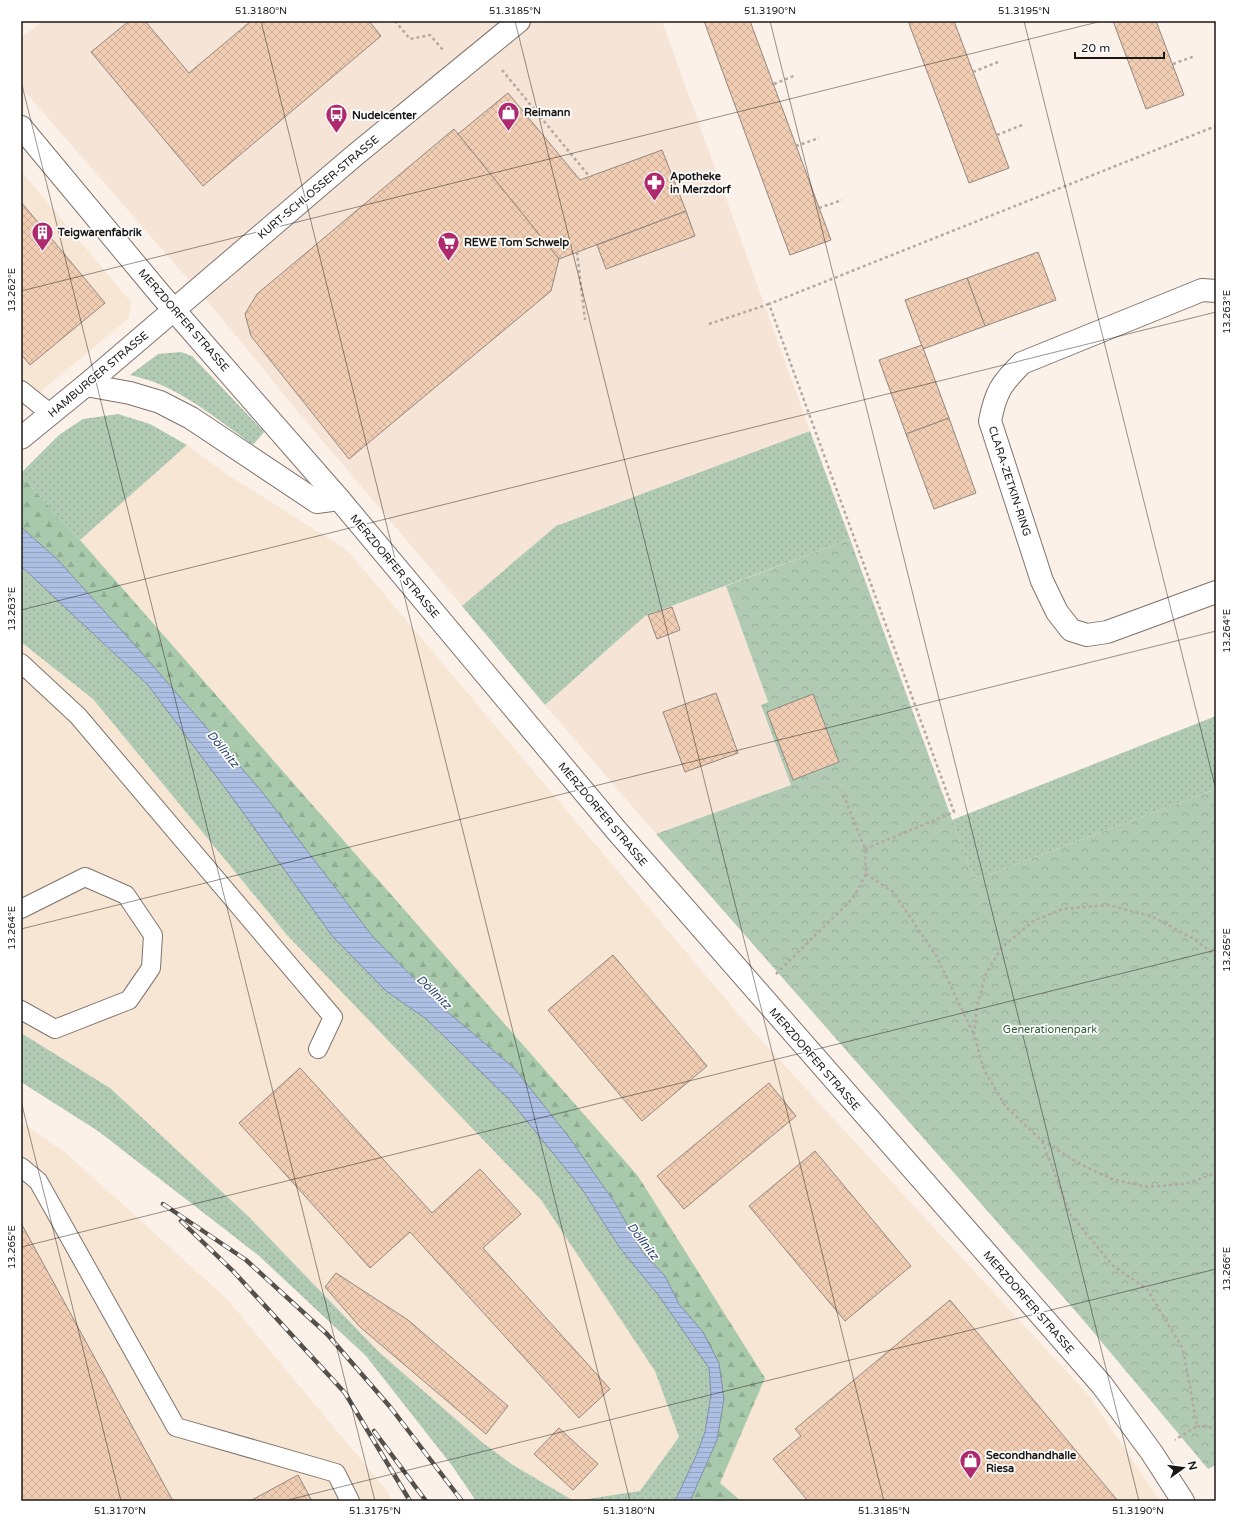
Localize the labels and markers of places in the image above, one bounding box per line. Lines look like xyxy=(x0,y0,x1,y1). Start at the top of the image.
shop icon: Reimann xyxy=(495,99,521,132)
bus stop icon: Nudelcenter xyxy=(324,102,350,135)
place label: Reimann xyxy=(524,106,571,119)
place label: Nudelcenter xyxy=(352,109,417,122)
pharmacy icon: Apotheke in Merzdorf xyxy=(642,169,668,202)
place label: Apotheke in Merzdorf xyxy=(670,170,732,196)
building icon: Teigwarenfabrik xyxy=(29,219,55,252)
place label: Teigwarenfabrik xyxy=(57,226,142,240)
supermarket icon: REWE Tom Schwelp xyxy=(435,229,461,262)
place label: REWE Tom Schwelp xyxy=(464,236,569,250)
shop icon: Secondhandhalle Riesa xyxy=(957,1448,983,1481)
place label: Secondhandhalle Riesa xyxy=(986,1449,1077,1475)

